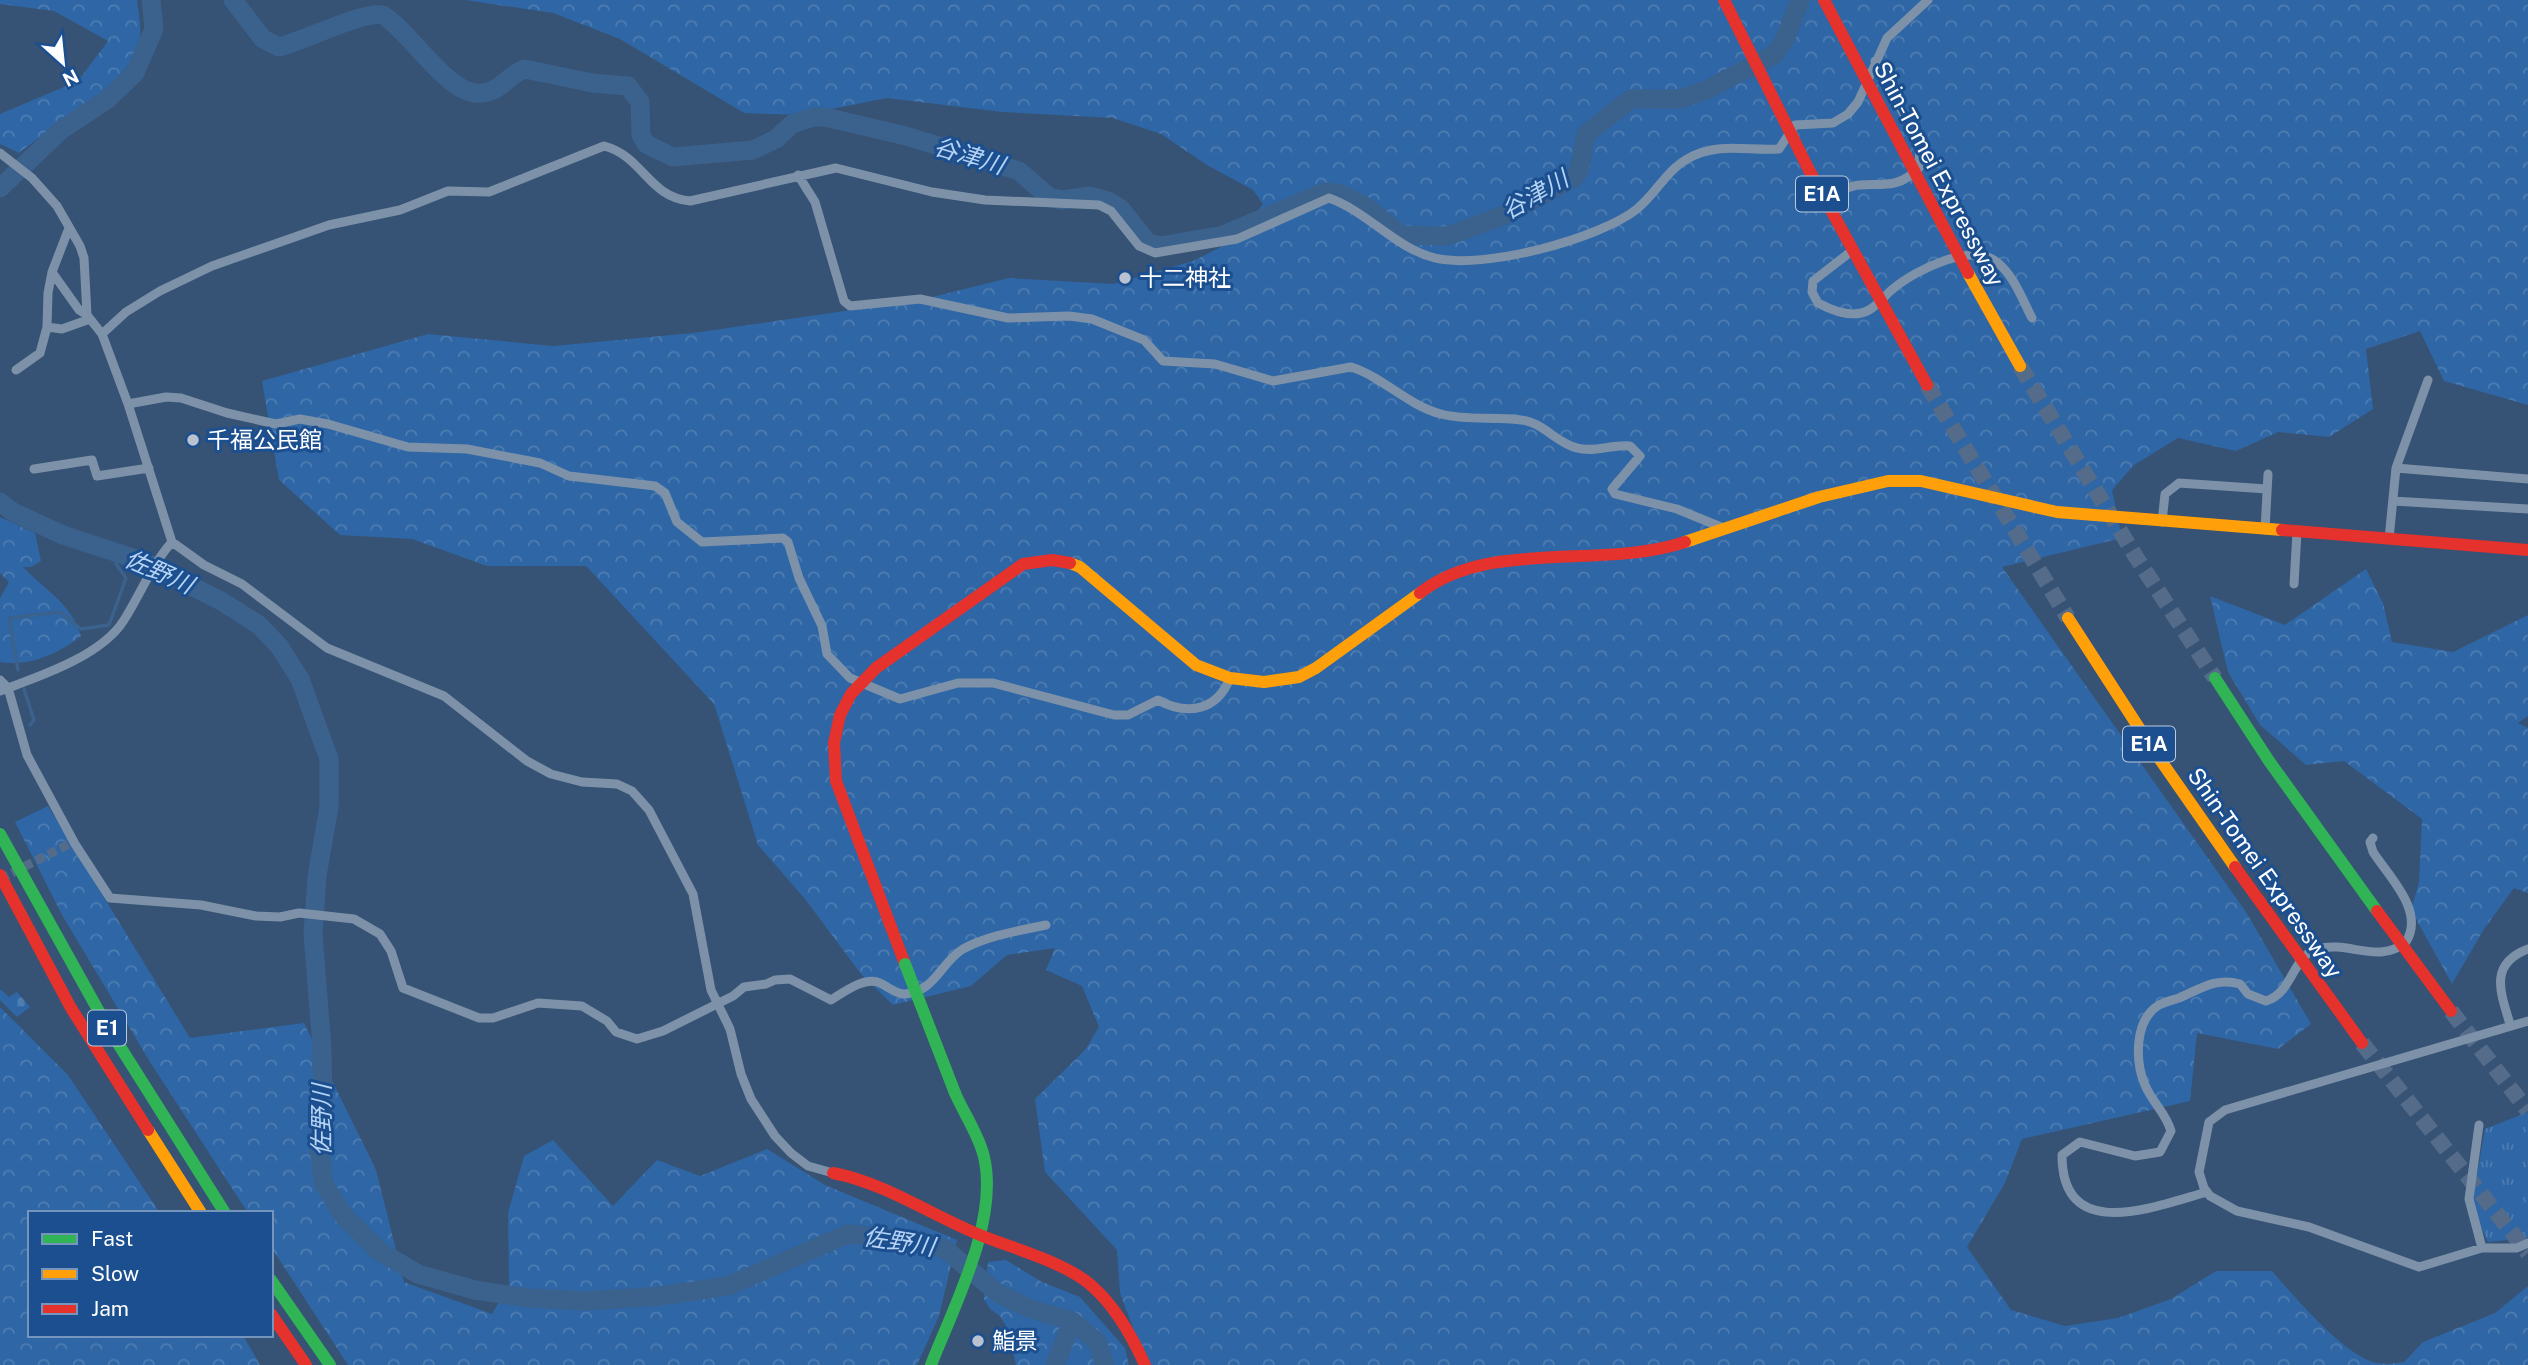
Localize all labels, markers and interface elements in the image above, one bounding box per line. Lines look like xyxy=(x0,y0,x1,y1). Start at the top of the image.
north arrow xyxy=(28,28,98,98)
street label: Shin-Tomei Expressway xyxy=(1869,57,2010,291)
text: N xyxy=(59,65,82,91)
water label: 谷津川 xyxy=(931,131,1011,180)
water label: 谷津川 xyxy=(1496,163,1575,224)
road number: E1A xyxy=(1796,176,1848,212)
place label: 十二神社 xyxy=(1139,264,1231,291)
marker: 十二神社 xyxy=(1117,270,1133,286)
place label: 千福公民館 xyxy=(207,426,322,453)
marker: 千福公民館 xyxy=(185,432,201,448)
water label: 佐野川 xyxy=(121,544,201,600)
road number: E1A xyxy=(2123,726,2175,762)
street label: Shin-Tomei Expressway xyxy=(2182,762,2348,983)
road number: E1 xyxy=(88,1010,126,1046)
water label: 佐野川 xyxy=(307,1081,335,1156)
legend xyxy=(28,1211,273,1337)
water label: 佐野川 xyxy=(861,1222,940,1261)
text: Fast xyxy=(91,1226,133,1251)
text: Slow xyxy=(91,1261,139,1286)
text: Jam xyxy=(91,1296,129,1321)
place label: 鮨景 xyxy=(992,1327,1038,1354)
marker: 鮨景 xyxy=(970,1333,986,1349)

